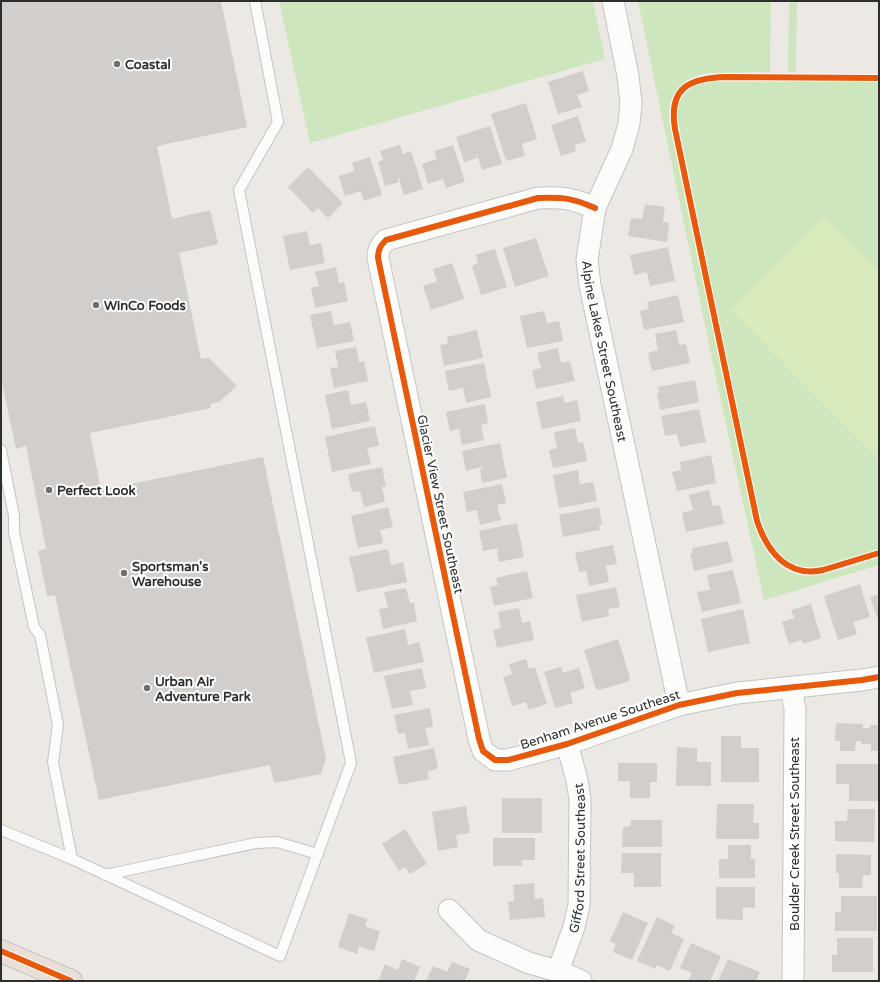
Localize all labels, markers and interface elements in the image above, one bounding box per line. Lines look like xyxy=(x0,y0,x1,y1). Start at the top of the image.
place label: Coastal xyxy=(125,57,171,73)
marker: Coastal xyxy=(112,59,122,69)
street label: Alpine Lakes Street Southeast xyxy=(578,259,630,444)
place label: WinCo Foods xyxy=(104,298,186,314)
marker: WinCo Foods xyxy=(91,300,101,310)
street label: Glacier View Street Southeast xyxy=(413,413,467,595)
place label: Perfect Look xyxy=(57,483,136,499)
marker: Perfect Look xyxy=(44,485,54,495)
place label: Sportsman's Warehouse xyxy=(132,559,208,590)
marker: Sportsman's Warehouse xyxy=(119,568,129,578)
place label: Urban Air Adventure Park xyxy=(155,674,251,705)
marker: Urban Air Adventure Park xyxy=(142,683,152,693)
street label: Benham Avenue Southeast xyxy=(518,687,682,753)
street label: Boulder Creek Street Southeast xyxy=(787,737,803,931)
street label: Gifford Street Southeast xyxy=(565,782,589,936)

